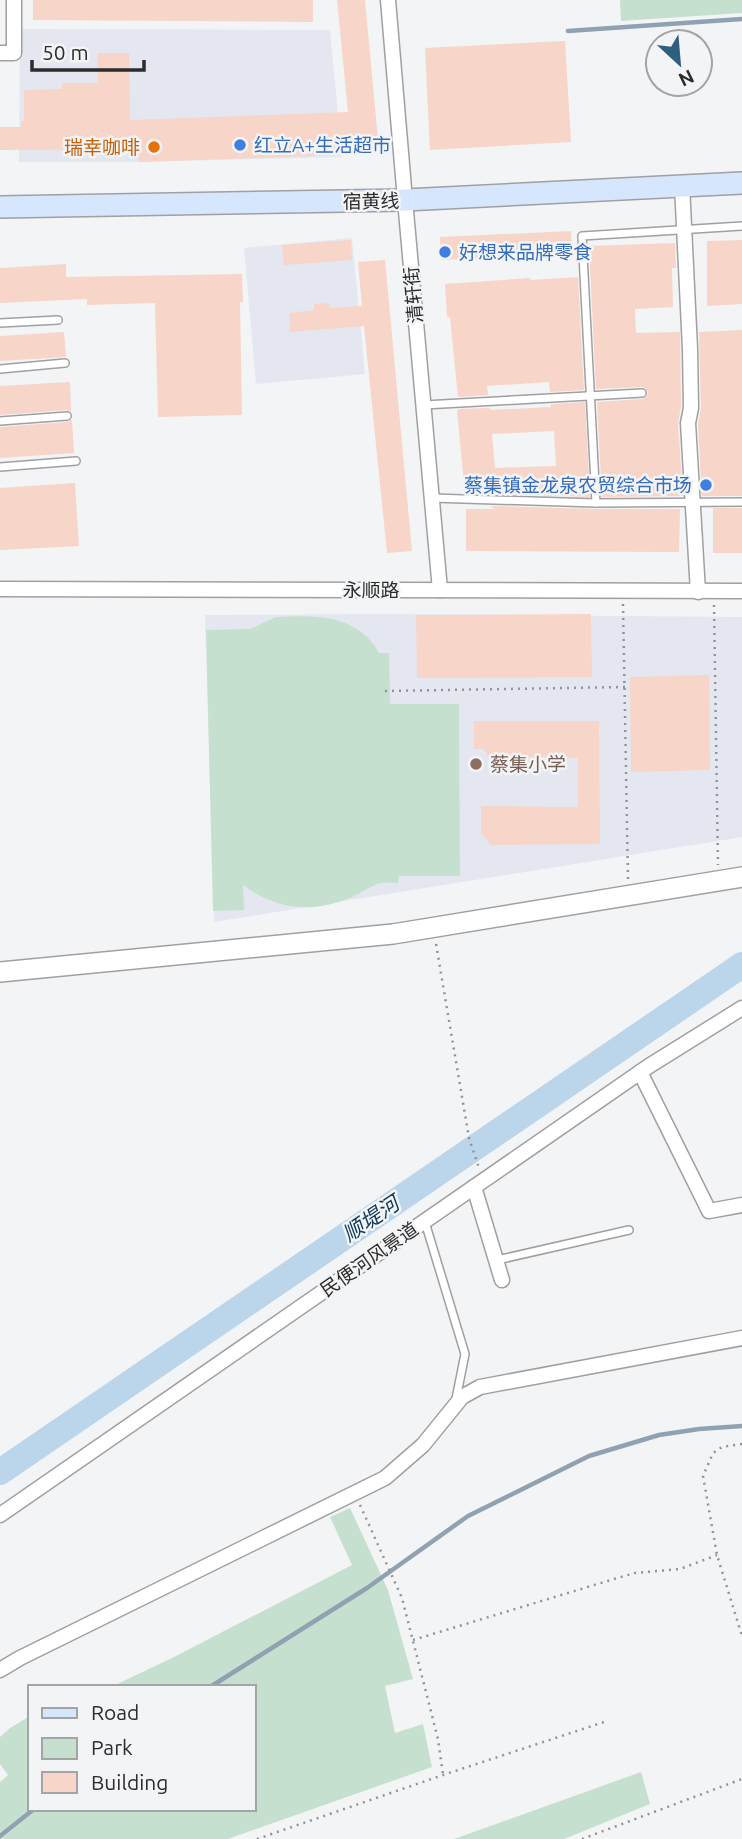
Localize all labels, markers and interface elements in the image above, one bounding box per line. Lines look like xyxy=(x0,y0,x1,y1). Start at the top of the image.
scale bar xyxy=(32,28,144,72)
north arrow xyxy=(644,28,714,98)
text: 50 m xyxy=(42,40,89,64)
text: N xyxy=(675,65,698,91)
place label: 红立A+生活超市 xyxy=(254,134,391,156)
place label: 瑞幸咖啡 xyxy=(64,136,140,158)
marker: 红立A+生活超市 xyxy=(232,137,248,153)
marker: 瑞幸咖啡 xyxy=(146,139,162,155)
street label: 宿黄线 xyxy=(342,190,400,212)
place label: 好想来品牌零食 xyxy=(459,241,592,263)
marker: 好想来品牌零食 xyxy=(437,244,453,260)
street label: 清轩街 xyxy=(400,266,426,324)
place label: 蔡集镇金龙泉农贸综合市场 xyxy=(464,474,692,496)
marker: 蔡集镇金龙泉农贸综合市场 xyxy=(698,477,714,493)
street label: 永顺路 xyxy=(342,579,400,601)
place label: 蔡集小学 xyxy=(490,753,566,775)
marker: 蔡集小学 xyxy=(468,756,484,772)
water label: 顺堤河 xyxy=(338,1188,407,1246)
street label: 民便河风景道 xyxy=(316,1217,422,1301)
legend xyxy=(28,1685,256,1811)
text: Road xyxy=(91,1700,139,1724)
text: Park xyxy=(91,1735,133,1759)
text: Building xyxy=(91,1770,168,1794)

